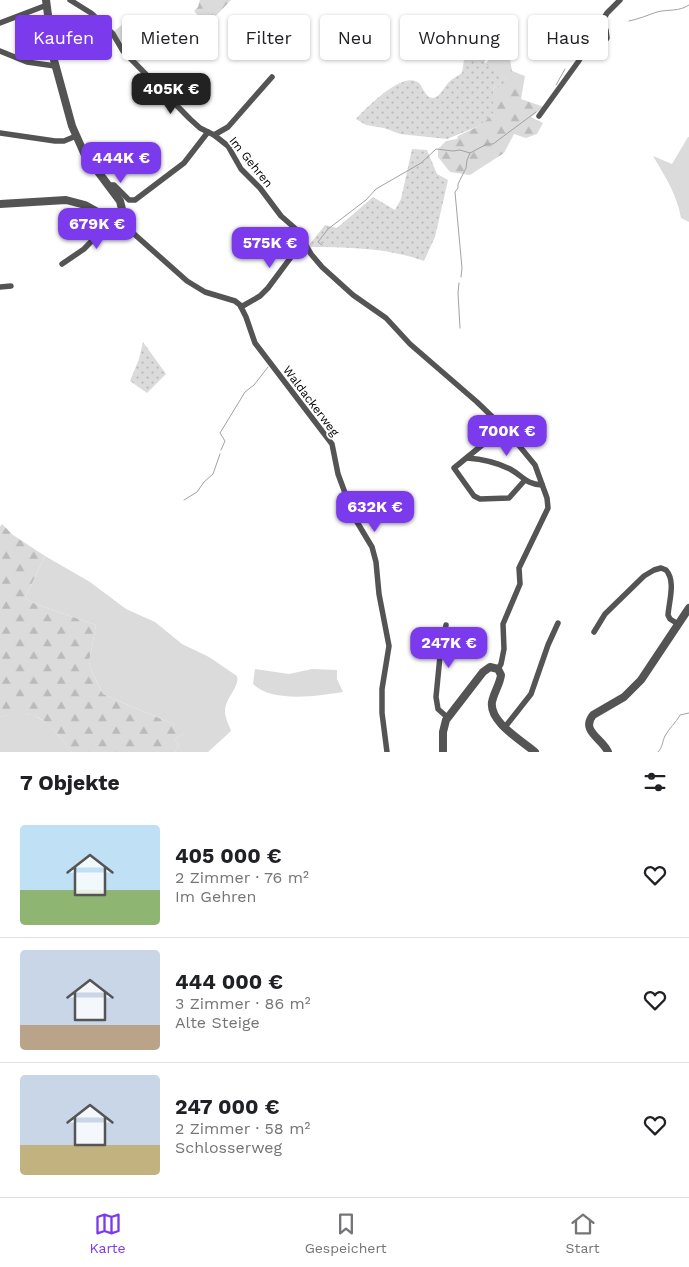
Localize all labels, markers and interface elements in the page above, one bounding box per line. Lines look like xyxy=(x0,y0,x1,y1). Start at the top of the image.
chip: Kaufen xyxy=(15,15,112,60)
chip: Mieten xyxy=(122,15,218,60)
chip: Filter xyxy=(228,15,310,60)
chip: Neu xyxy=(320,15,390,60)
chip: Wohnung xyxy=(400,15,518,60)
chip: Haus xyxy=(528,15,608,60)
pin: 405K € xyxy=(130,72,212,115)
text: 405K € xyxy=(143,79,199,98)
street label: Im Gehren xyxy=(226,134,276,190)
pin: 444K € xyxy=(80,142,162,184)
text: 444K € xyxy=(92,148,150,167)
pin: 679K € xyxy=(56,208,138,250)
text: 679K € xyxy=(69,214,125,233)
pin: 575K € xyxy=(229,226,311,269)
text: 575K € xyxy=(243,233,297,252)
street label: Waldackerweg xyxy=(280,363,342,439)
pin: 700K € xyxy=(466,414,548,457)
text: 700K € xyxy=(479,421,535,440)
pin: 632K € xyxy=(334,490,416,533)
text: 632K € xyxy=(347,497,403,516)
pin: 247K € xyxy=(408,626,490,669)
text: 247K € xyxy=(421,633,477,652)
icon: filters xyxy=(641,768,669,796)
text: 7 Objekte xyxy=(20,770,120,795)
text: 405 000 € xyxy=(175,843,282,868)
icon: home xyxy=(60,845,120,905)
icon: heart xyxy=(641,861,669,889)
text: 2 Zimmer · 76 m² xyxy=(175,868,309,887)
text: Im Gehren xyxy=(175,887,257,906)
text: 444 000 € xyxy=(175,969,283,994)
icon: home xyxy=(60,970,120,1030)
icon: heart xyxy=(641,986,669,1014)
text: 3 Zimmer · 86 m² xyxy=(175,994,311,1013)
text: Alte Steige xyxy=(175,1013,260,1032)
text: 247 000 € xyxy=(175,1094,279,1119)
icon: home xyxy=(60,1095,120,1155)
icon: heart xyxy=(641,1111,669,1139)
text: 2 Zimmer · 58 m² xyxy=(175,1119,310,1138)
text: Schlosserweg xyxy=(175,1138,282,1157)
tab: Karte xyxy=(90,1210,126,1256)
tab: Gespeichert xyxy=(305,1210,387,1256)
tab: Start xyxy=(566,1210,600,1256)

